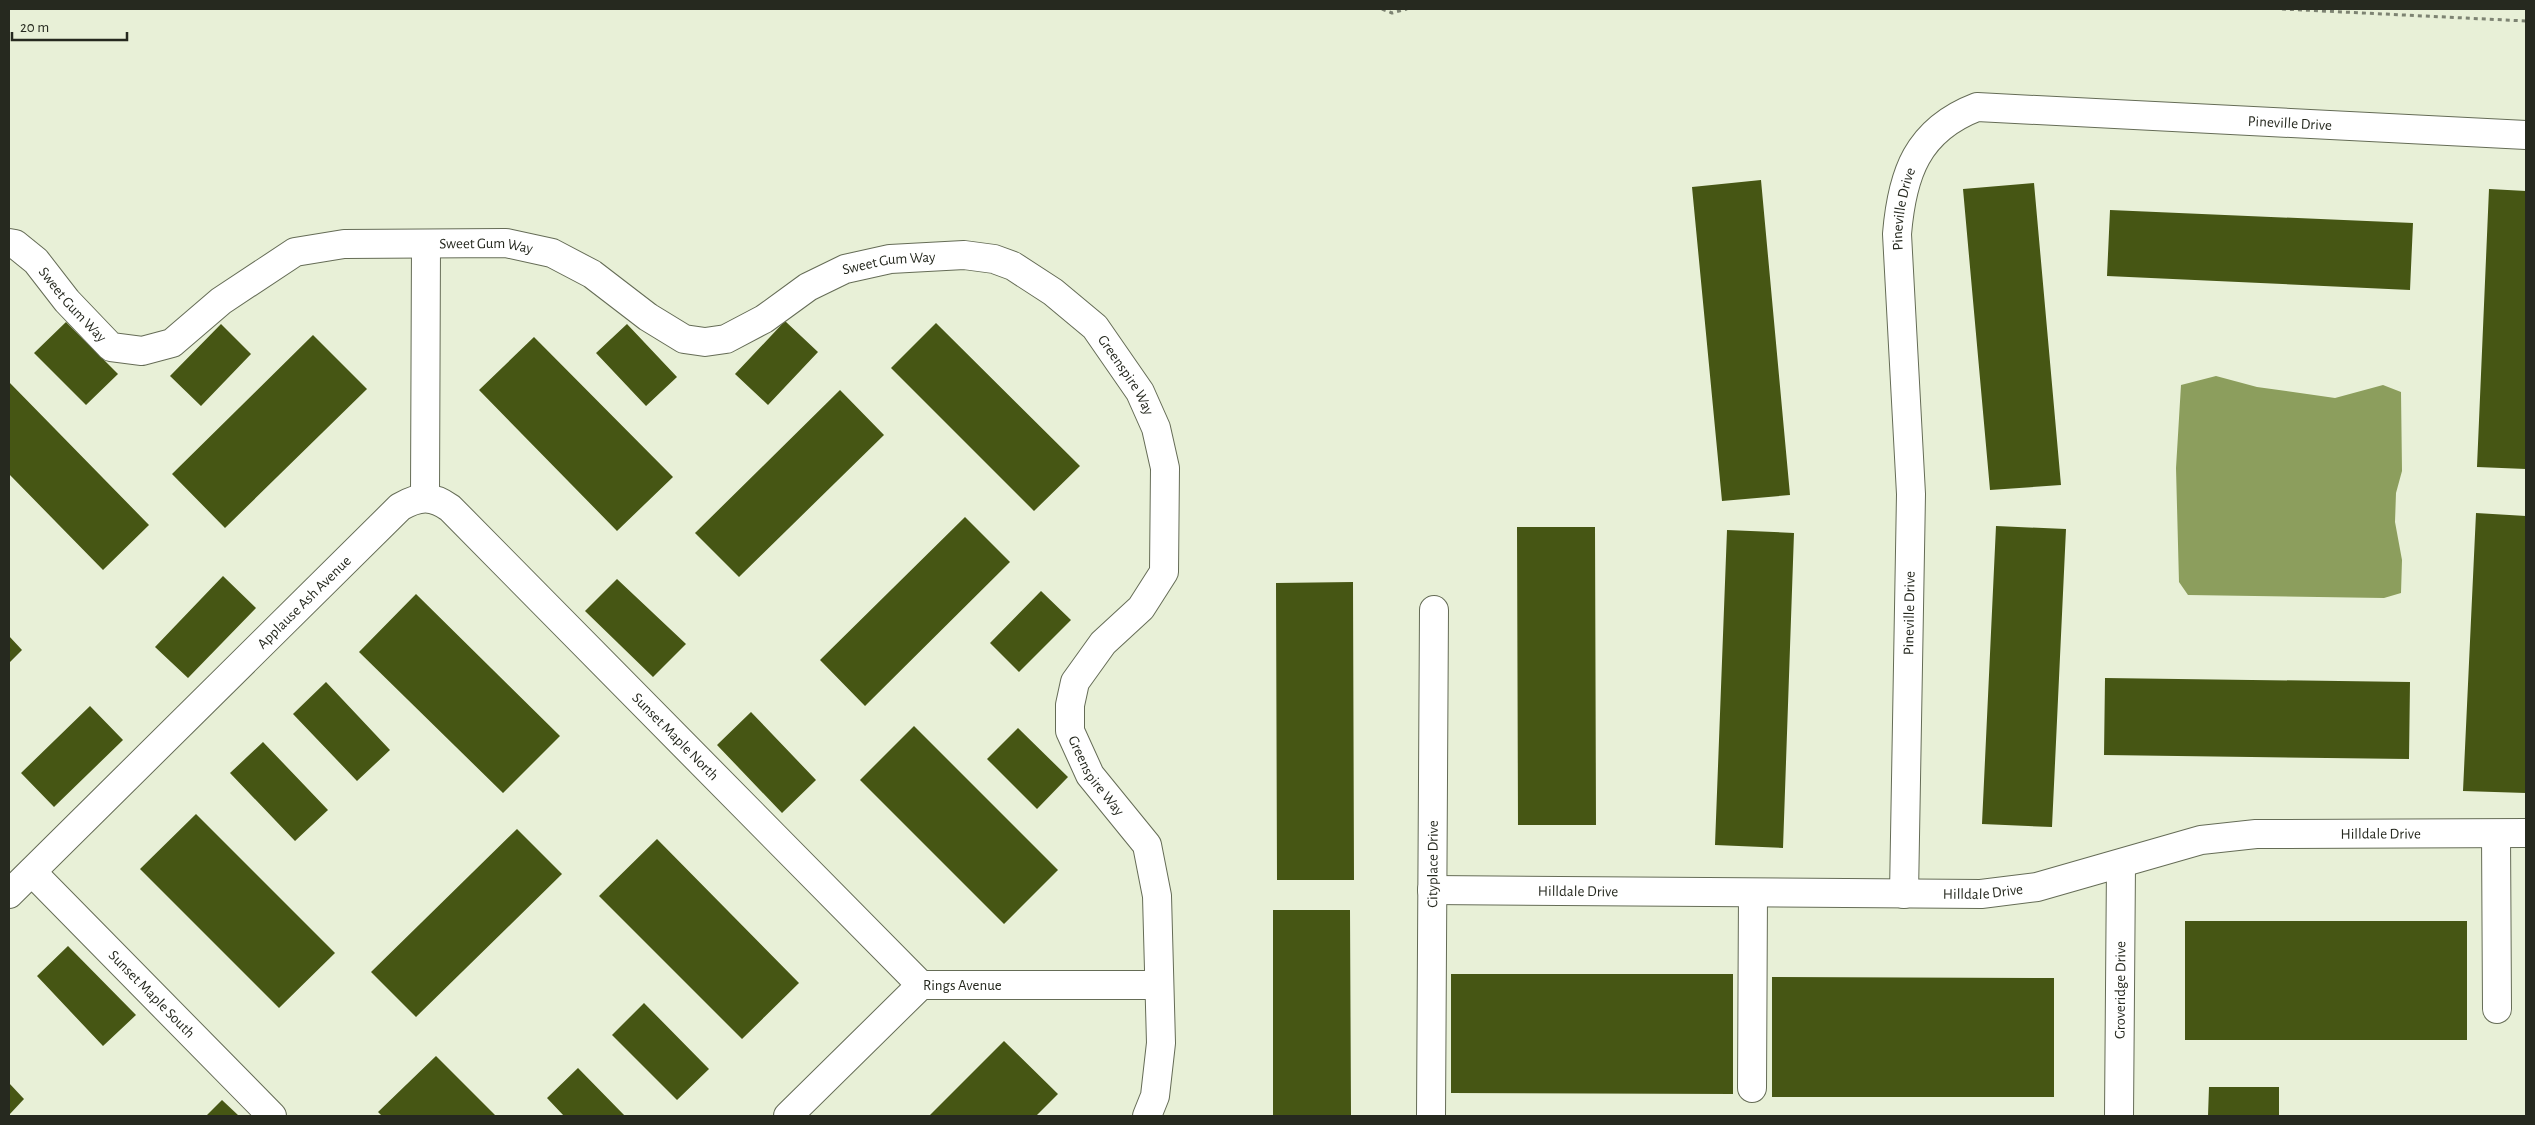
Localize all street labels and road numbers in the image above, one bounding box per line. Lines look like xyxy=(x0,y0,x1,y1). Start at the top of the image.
street label: Pineville Drive xyxy=(2247,114,2332,133)
street label: Pineville Drive xyxy=(1890,165,1918,251)
street label: Sweet Gum Way xyxy=(439,236,535,257)
street label: Sweet Gum Way xyxy=(841,250,936,277)
street label: Sweet Gum Way xyxy=(36,264,109,346)
street label: Greenspire Way xyxy=(1095,332,1156,418)
street label: Applause Ash Avenue xyxy=(255,553,354,652)
street label: Pineville Drive xyxy=(1901,571,1918,655)
street label: Sunset Maple North xyxy=(629,690,721,783)
street label: Greenspire Way xyxy=(1065,734,1127,819)
street label: Cityplace Drive xyxy=(1425,820,1441,908)
street label: Hilldale Drive xyxy=(2340,826,2421,842)
street label: Hilldale Drive xyxy=(1943,882,2024,902)
street label: Hilldale Drive xyxy=(1538,884,1618,899)
street label: Groveridge Drive xyxy=(2113,941,2128,1039)
street label: Sunset Maple South xyxy=(106,948,198,1041)
street label: Rings Avenue xyxy=(923,978,1002,993)

